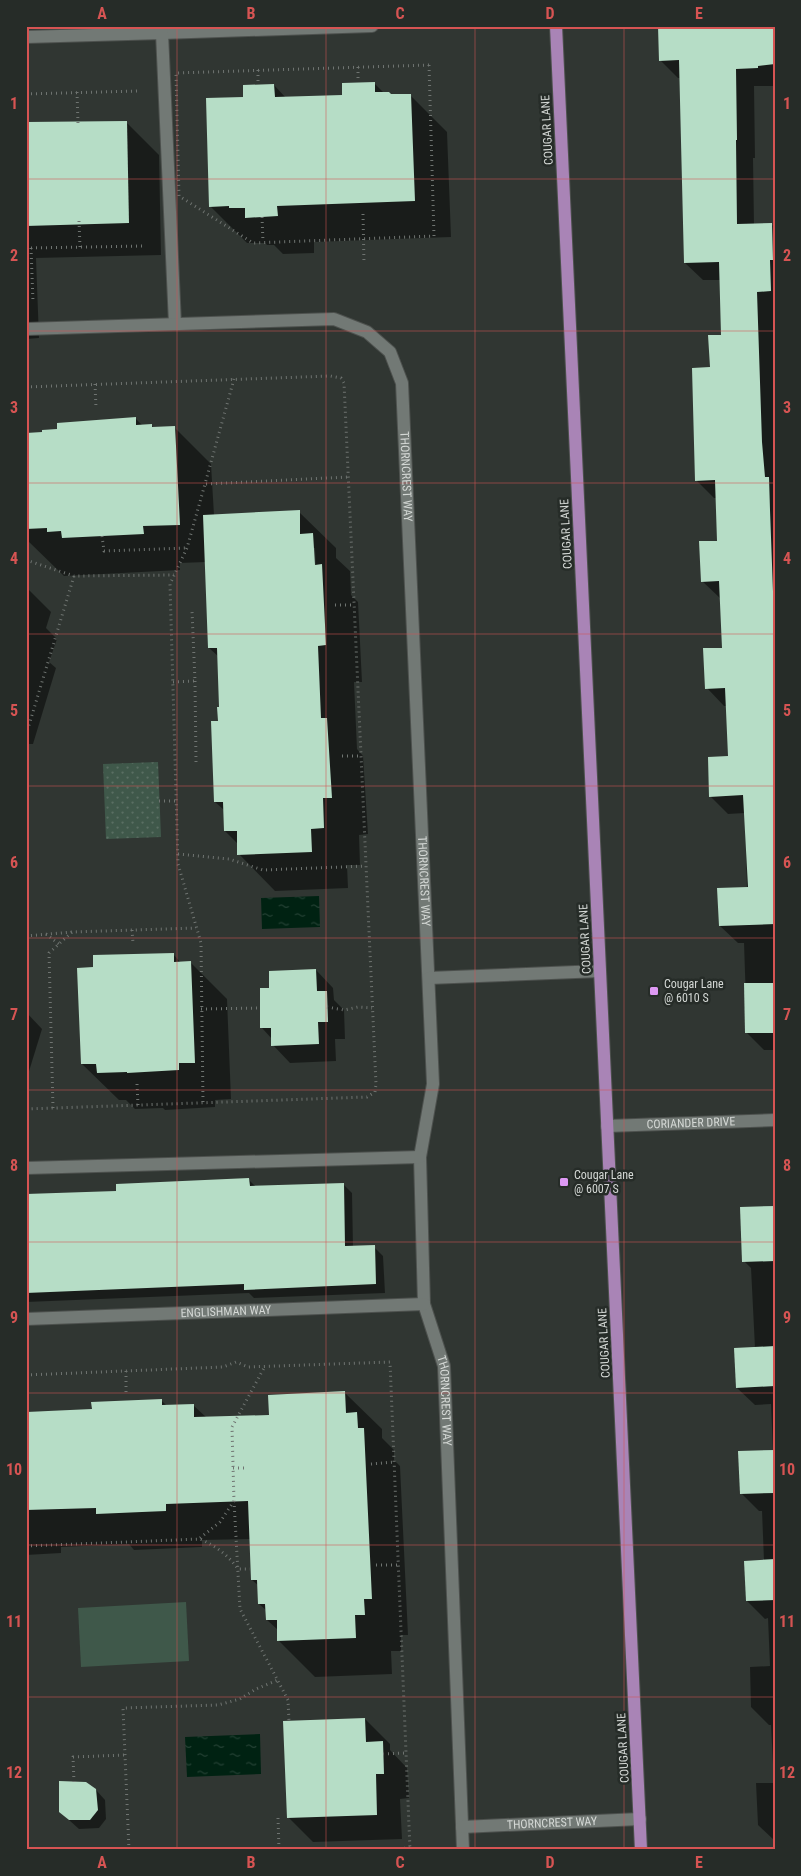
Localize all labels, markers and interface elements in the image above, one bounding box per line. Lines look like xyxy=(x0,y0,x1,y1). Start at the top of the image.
text: A xyxy=(97,4,107,23)
text: B xyxy=(247,4,256,23)
text: C xyxy=(395,4,405,23)
text: D xyxy=(545,4,555,23)
text: E xyxy=(695,4,703,23)
text: 1 xyxy=(10,94,18,113)
text: 1 xyxy=(783,94,791,113)
street label: COUGAR LANE xyxy=(538,95,556,165)
text: 2 xyxy=(10,246,18,265)
text: 2 xyxy=(783,246,791,265)
text: 3 xyxy=(10,398,18,417)
text: 3 xyxy=(783,398,791,417)
street label: THORNCREST WAY xyxy=(397,431,415,523)
street label: COUGAR LANE xyxy=(557,499,575,569)
text: 4 xyxy=(10,549,18,568)
text: 4 xyxy=(783,549,791,568)
text: 5 xyxy=(10,701,18,720)
text: 5 xyxy=(783,701,791,720)
street label: THORNCREST WAY xyxy=(415,836,433,927)
text: 6 xyxy=(10,853,18,872)
text: 6 xyxy=(783,853,791,872)
street label: COUGAR LANE xyxy=(576,904,594,974)
place label: Cougar Lane @ 6010 S xyxy=(664,977,724,1005)
marker: Cougar Lane @ 6010 S xyxy=(648,985,660,997)
text: 7 xyxy=(10,1005,18,1024)
text: 7 xyxy=(783,1005,791,1024)
street label: CORIANDER DRIVE xyxy=(646,1114,736,1132)
text: 8 xyxy=(10,1156,18,1175)
text: 8 xyxy=(783,1156,791,1175)
place label: Cougar Lane @ 6007 S xyxy=(574,1168,634,1196)
marker: Cougar Lane @ 6007 S xyxy=(558,1176,570,1188)
street label: ENGLISHMAN WAY xyxy=(180,1303,272,1320)
text: 9 xyxy=(10,1308,18,1327)
street label: COUGAR LANE xyxy=(595,1308,613,1378)
text: 9 xyxy=(783,1308,791,1327)
street label: THORNCREST WAY xyxy=(434,1354,454,1447)
text: 10 xyxy=(6,1460,22,1479)
text: 10 xyxy=(779,1460,795,1479)
text: 11 xyxy=(6,1612,22,1631)
text: 11 xyxy=(779,1612,795,1631)
street label: COUGAR LANE xyxy=(614,1713,632,1783)
text: 12 xyxy=(6,1763,22,1782)
text: 12 xyxy=(779,1763,795,1782)
street label: THORNCREST WAY xyxy=(506,1814,598,1832)
text: A xyxy=(97,1853,107,1872)
text: B xyxy=(247,1853,256,1872)
text: C xyxy=(395,1853,405,1872)
text: D xyxy=(545,1853,555,1872)
text: E xyxy=(695,1853,703,1872)

